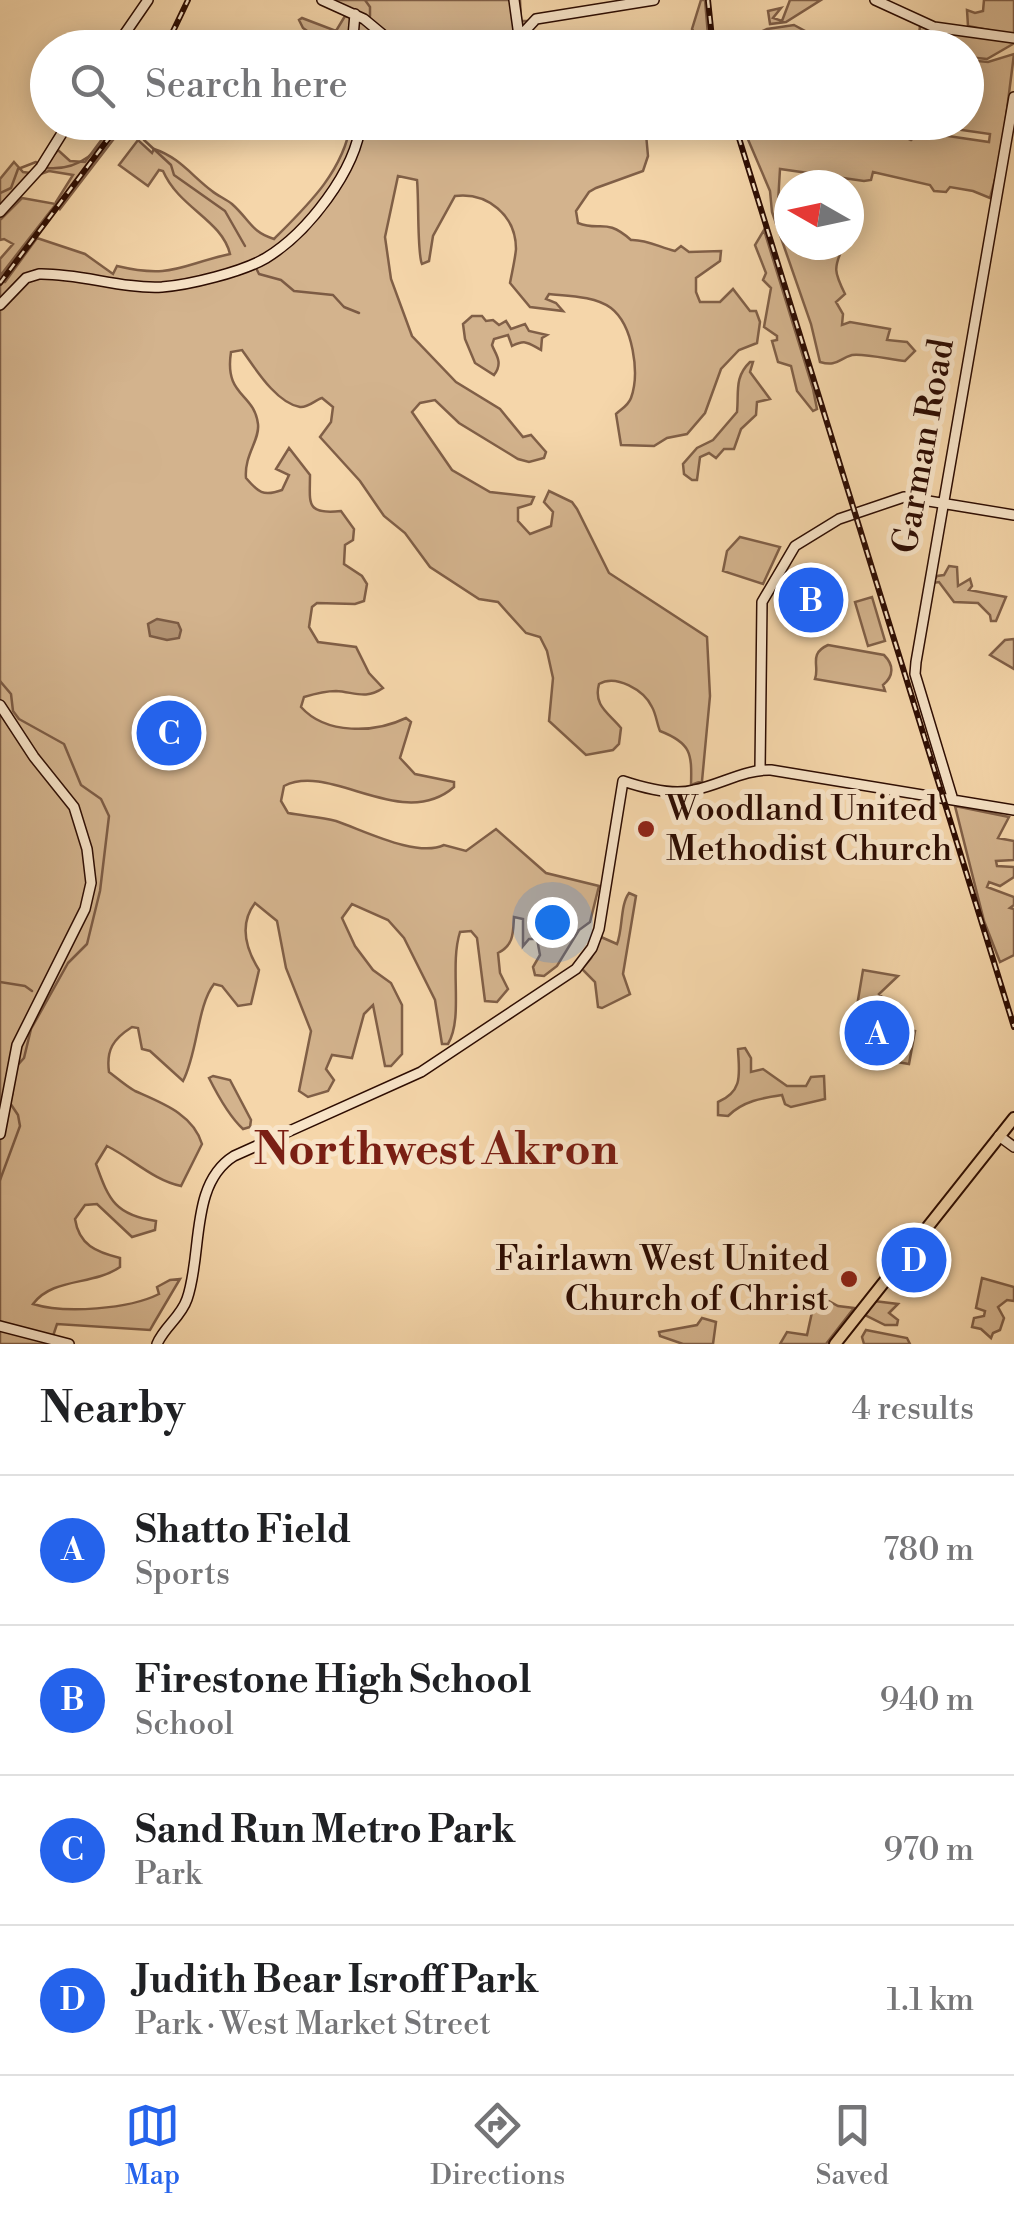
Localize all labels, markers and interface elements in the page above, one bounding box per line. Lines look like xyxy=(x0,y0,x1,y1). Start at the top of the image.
search box xyxy=(30,30,984,140)
icon: search xyxy=(65,58,120,113)
text: Search here xyxy=(145,62,348,109)
north arrow xyxy=(774,170,864,260)
street label: Garman Road xyxy=(884,335,964,557)
pin: B xyxy=(778,562,844,638)
pin: C xyxy=(136,696,202,770)
place label: Woodland United Methodist Church xyxy=(665,788,953,871)
marker: Woodland United Methodist Church xyxy=(635,818,657,840)
your location xyxy=(527,897,578,948)
pin: A xyxy=(844,996,910,1070)
district label: Northwest Akron xyxy=(254,1122,619,1179)
pin: D xyxy=(882,1222,946,1298)
place label: Fairlawn West United Church of Christ xyxy=(495,1238,829,1321)
marker: Fairlawn West United Church of Christ xyxy=(838,1268,860,1290)
text: Nearby xyxy=(40,1383,185,1436)
text: 4 results xyxy=(852,1389,974,1429)
text: Shatto Field xyxy=(135,1507,351,1554)
text: A xyxy=(61,1530,84,1570)
text: 780 m xyxy=(883,1530,974,1570)
text: Sports xyxy=(135,1554,230,1594)
text: Firestone High School xyxy=(135,1657,531,1704)
text: B xyxy=(60,1680,85,1720)
text: 940 m xyxy=(880,1680,974,1720)
text: School xyxy=(135,1704,234,1744)
text: Sand Run Metro Park xyxy=(135,1807,515,1854)
text: C xyxy=(61,1830,84,1870)
text: 970 m xyxy=(883,1830,974,1870)
text: Park xyxy=(135,1854,202,1894)
text: Judith Bear Isroff Park xyxy=(135,1957,538,2004)
text: D xyxy=(60,1980,85,2020)
text: 1.1 km xyxy=(887,1980,974,2020)
text: Park · West Market Street xyxy=(135,2004,491,2044)
tab: Map xyxy=(125,2098,180,2193)
tab: Directions xyxy=(430,2098,565,2193)
tab: Saved xyxy=(815,2098,889,2193)

